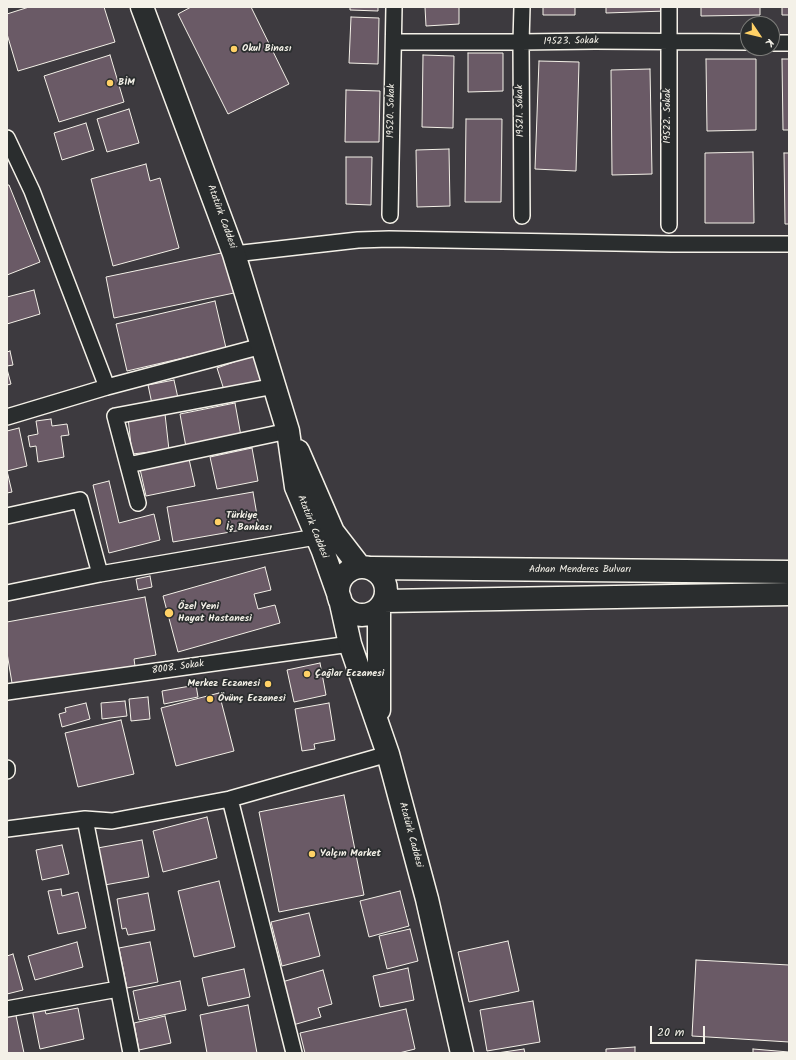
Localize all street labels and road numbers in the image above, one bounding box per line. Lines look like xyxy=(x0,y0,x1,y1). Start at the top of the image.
street label: 19523. Sokak xyxy=(543,36,599,48)
street label: 19520. Sokak xyxy=(386,84,398,138)
street label: 19521. Sokak xyxy=(515,85,527,137)
street label: 19522. Sokak xyxy=(662,88,674,144)
street label: Atatürk Caddesi xyxy=(204,183,238,251)
street label: Atatürk Caddesi xyxy=(294,494,330,560)
street label: Adnan Menderes Bulvarı xyxy=(529,564,631,576)
street label: 8008. Sokak xyxy=(151,658,205,678)
street label: Atatürk Caddesi xyxy=(396,801,424,869)

